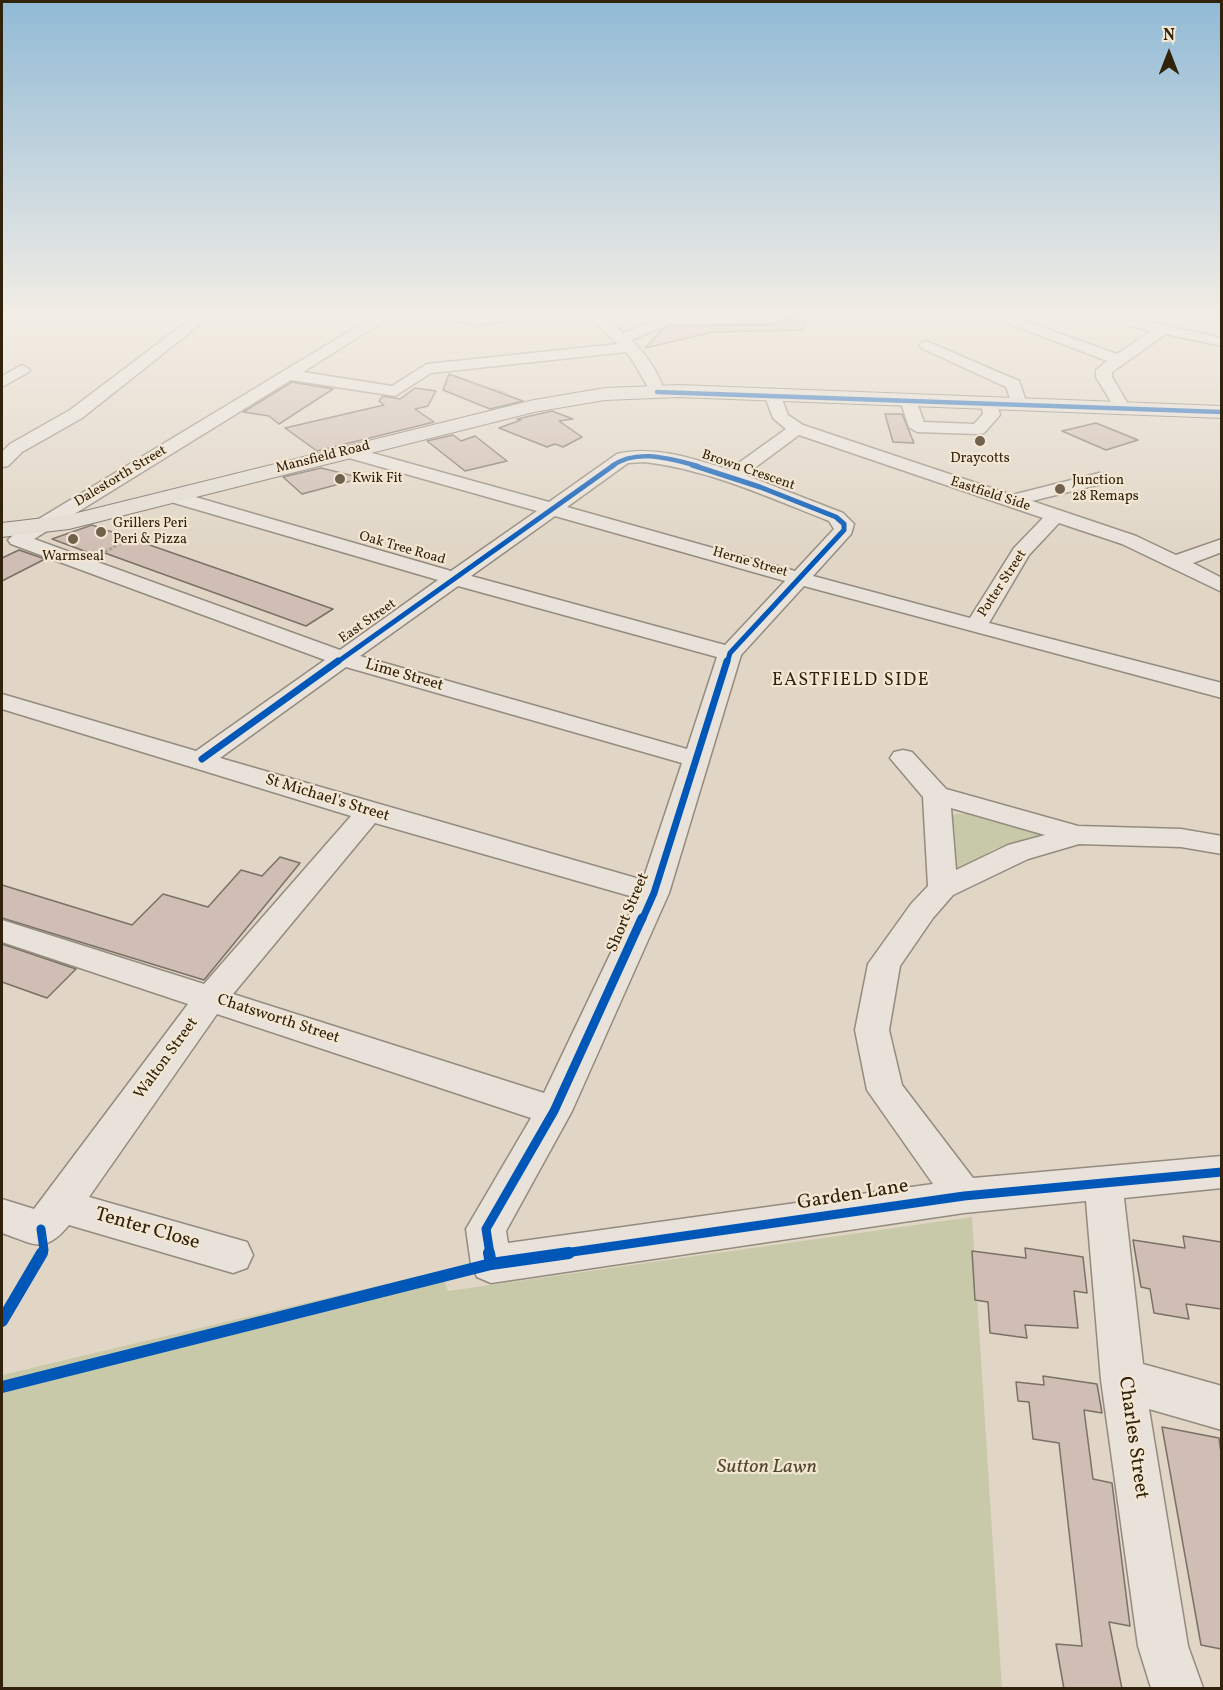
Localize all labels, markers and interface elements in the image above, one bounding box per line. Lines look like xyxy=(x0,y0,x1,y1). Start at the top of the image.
north arrow xyxy=(1139,24,1199,84)
text: N xyxy=(1163,25,1175,47)
marker: Draycotts xyxy=(973,434,987,448)
street label: Mansfield Road xyxy=(274,438,372,478)
street label: Dalestorth Street xyxy=(72,443,170,511)
street label: Brown Crescent xyxy=(699,447,797,495)
place label: Draycotts xyxy=(950,451,1010,467)
place label: Kwik Fit xyxy=(352,471,403,487)
marker: Kwik Fit xyxy=(333,472,347,486)
place label: Junction 28 Remaps xyxy=(1072,473,1139,506)
street label: Eastfield Side xyxy=(948,474,1032,516)
marker: Junction 28 Remaps xyxy=(1053,482,1067,496)
place label: Grillers Peri Peri & Pizza xyxy=(113,516,188,548)
marker: Grillers Peri Peri & Pizza xyxy=(94,525,108,539)
street label: Oak Tree Road xyxy=(357,529,447,569)
marker: Warmseal xyxy=(66,532,80,546)
street label: Herne Street xyxy=(710,544,790,582)
street label: Potter Street xyxy=(975,547,1031,621)
place label: Warmseal xyxy=(42,549,104,565)
street label: East Street xyxy=(336,596,400,648)
street label: Lime Street xyxy=(363,656,445,696)
district label: EASTFIELD SIDE xyxy=(772,671,930,693)
street label: St Michael's Street xyxy=(262,771,392,827)
street label: Short Street xyxy=(604,870,654,956)
street label: Chatsworth Street xyxy=(214,991,342,1049)
street label: Walton Street xyxy=(131,1014,203,1104)
street label: Garden Lane xyxy=(796,1175,910,1217)
street label: Tenter Close xyxy=(92,1204,202,1256)
street label: Charles Street xyxy=(1112,1375,1152,1501)
park label: Sutton Lawn xyxy=(717,1456,817,1480)

